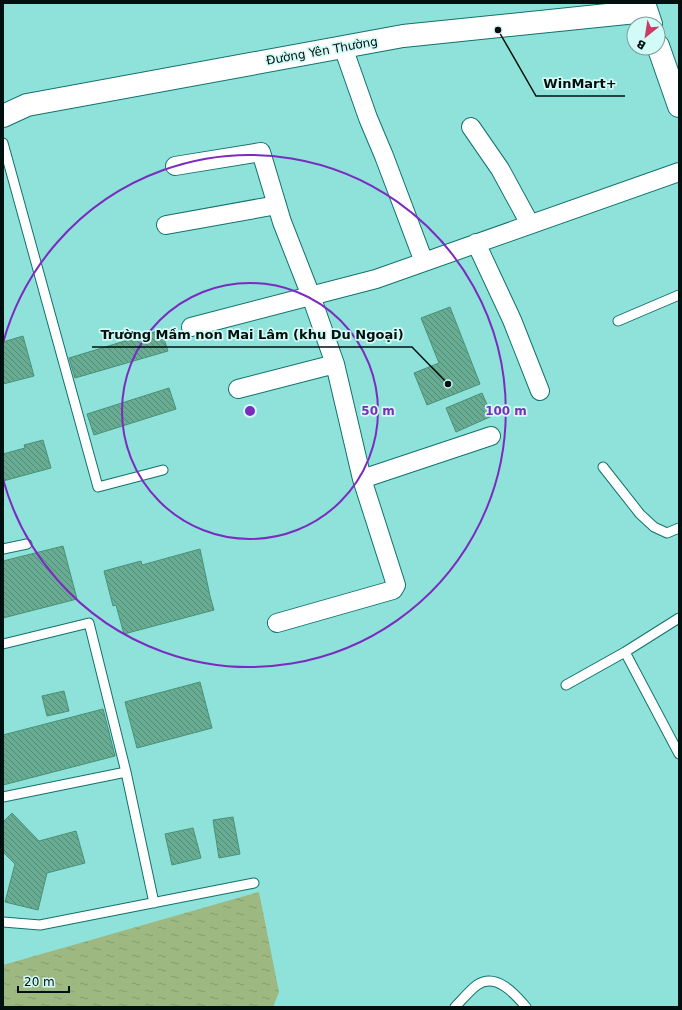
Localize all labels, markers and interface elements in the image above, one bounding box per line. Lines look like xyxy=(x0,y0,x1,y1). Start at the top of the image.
north arrow xyxy=(626,16,666,56)
street label: Đường Yên Thường xyxy=(265,34,379,68)
text: B xyxy=(634,37,648,52)
callout: WinMart+ xyxy=(536,71,625,96)
text: WinMart+ xyxy=(543,76,617,91)
callout: Trường Mầm non Mai Lâm (khu Du Ngoại) xyxy=(92,322,412,347)
text: Trường Mầm non Mai Lâm (khu Du Ngoại) xyxy=(100,327,404,342)
centre of rings xyxy=(243,404,257,418)
text: 50 m xyxy=(361,404,395,418)
text: 100 m xyxy=(485,404,527,418)
scale bar xyxy=(18,968,69,994)
text: 20 m xyxy=(24,975,55,989)

